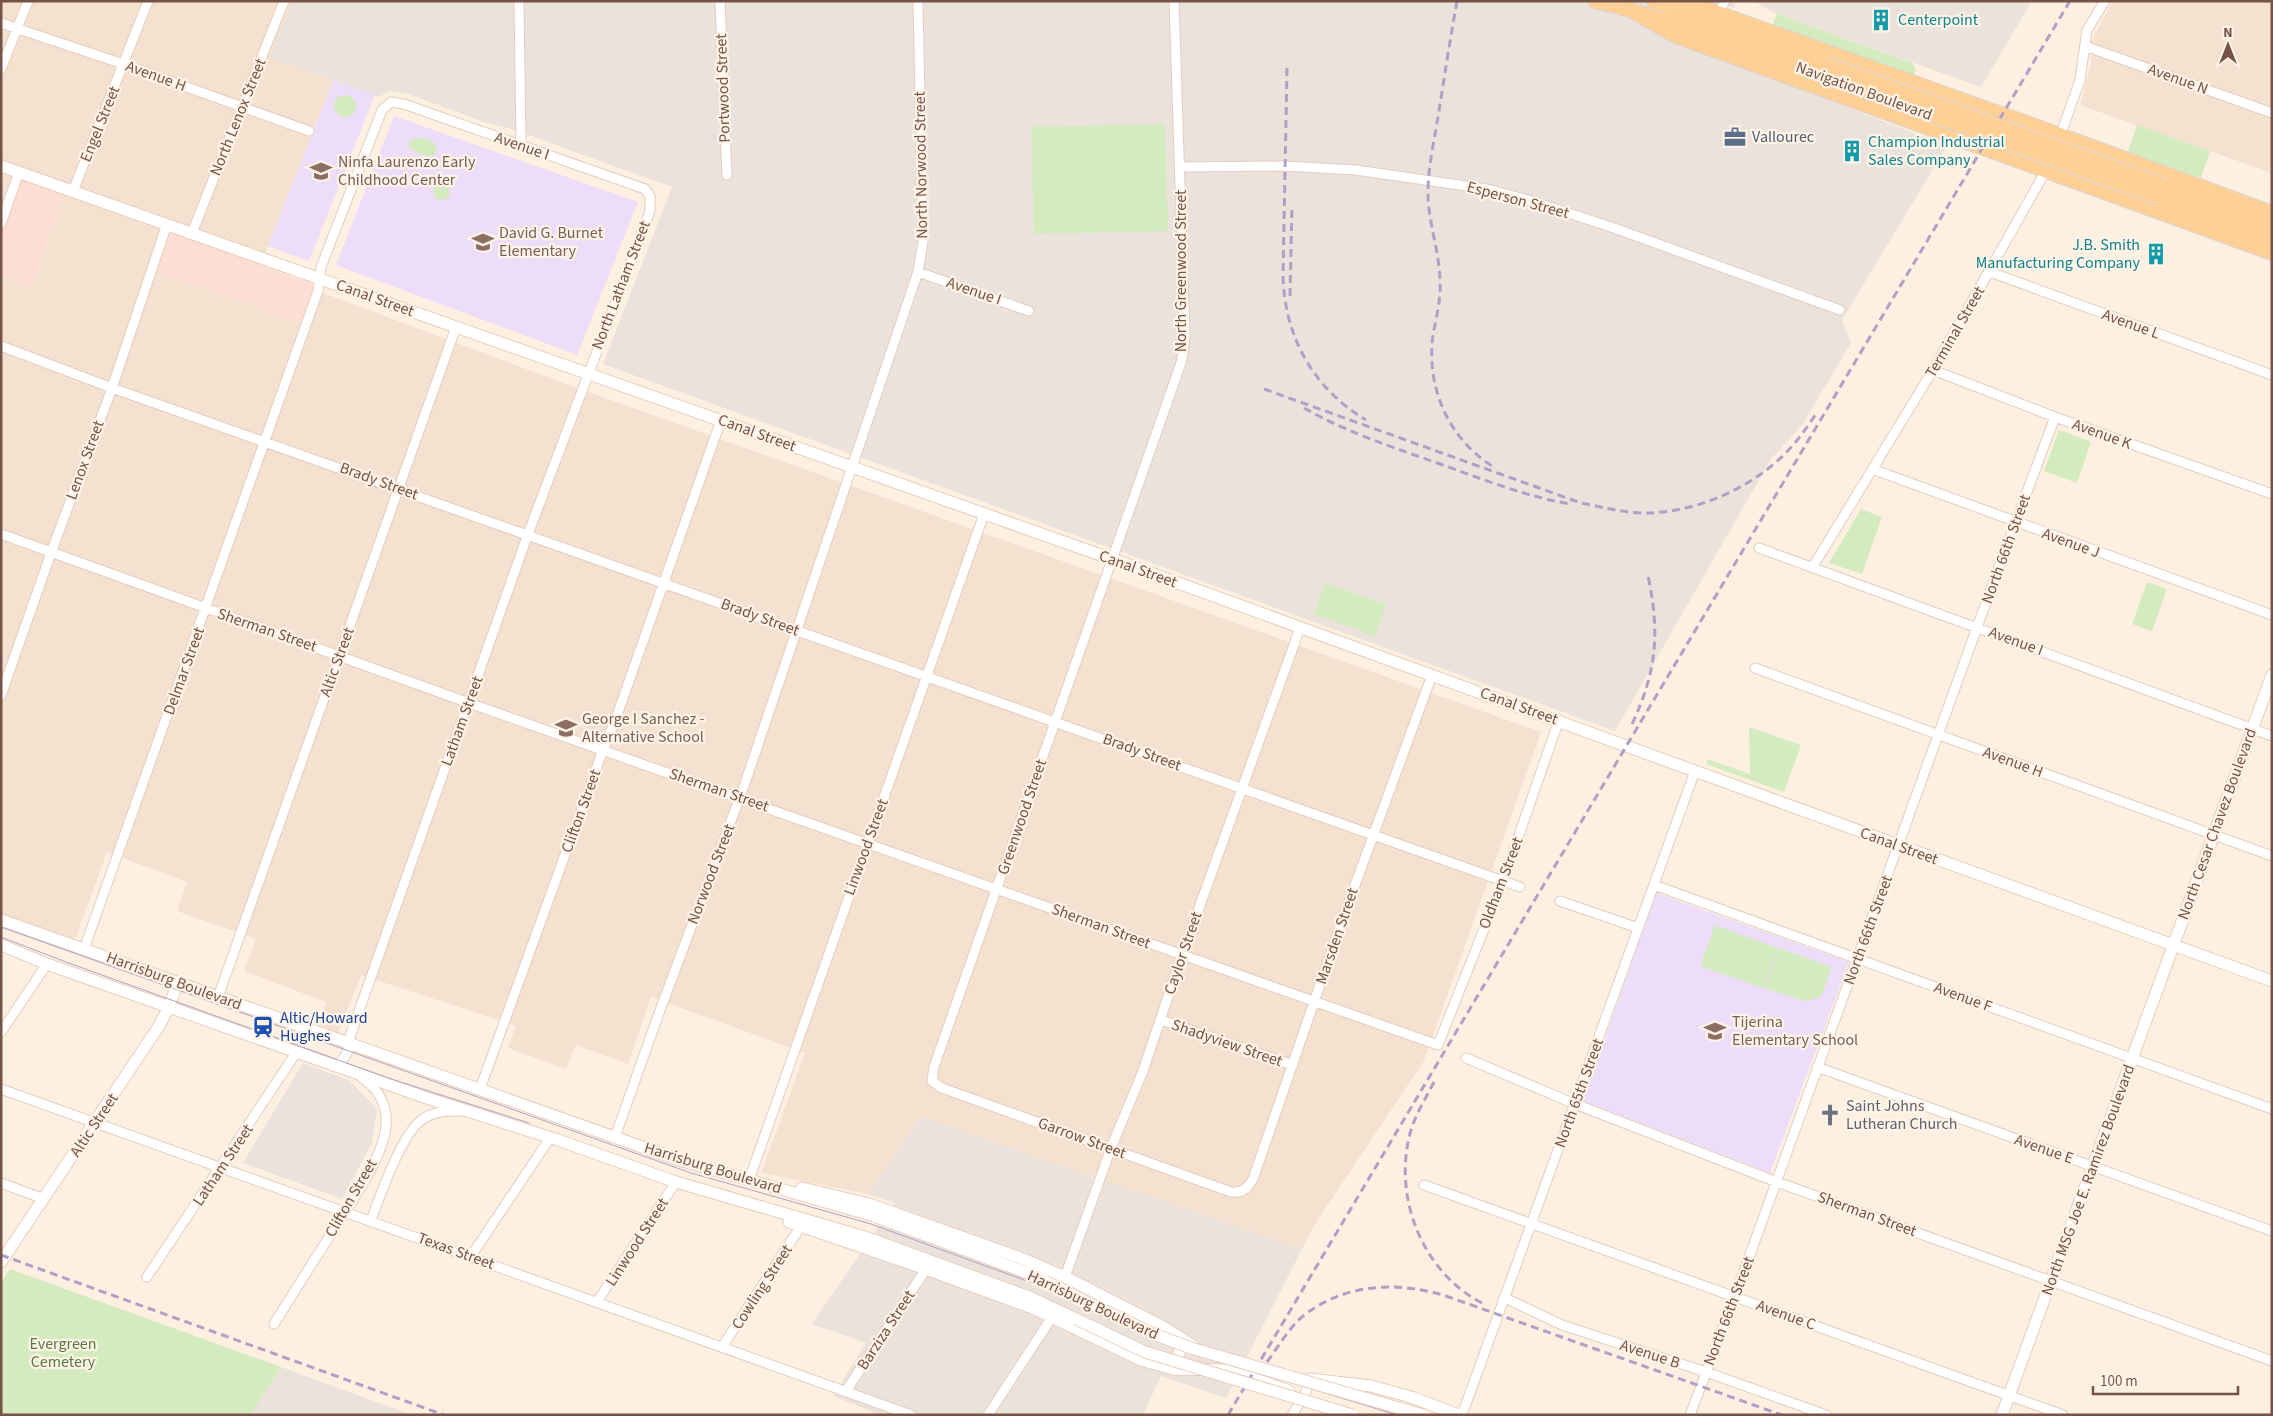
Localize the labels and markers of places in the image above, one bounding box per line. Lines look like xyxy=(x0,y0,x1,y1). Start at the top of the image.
building icon: Centerpoint xyxy=(1868,7,1894,33)
place label: Centerpoint xyxy=(1898,9,1979,31)
office icon: Vallourec xyxy=(1722,124,1748,150)
place label: Vallourec xyxy=(1752,126,1814,148)
place label: Champion Industrial Sales Company xyxy=(1868,131,2005,171)
building icon: Champion Industrial Sales Company xyxy=(1839,138,1865,164)
place label: Ninfa Laurenzo Early Childhood Center xyxy=(338,151,476,191)
school or university icon: Ninfa Laurenzo Early Childhood Center xyxy=(308,158,334,184)
place label: David G. Burnet Elementary xyxy=(499,222,604,262)
school or university icon: David G. Burnet Elementary xyxy=(470,229,496,255)
place label: J.B. Smith Manufacturing Company xyxy=(1976,234,2141,274)
building icon: J.B. Smith Manufacturing Company xyxy=(2143,241,2169,267)
place label: George I Sanchez - Alternative School xyxy=(582,708,705,748)
school or university icon: George I Sanchez - Alternative School xyxy=(553,715,579,741)
place label: Altic/Howard Hughes xyxy=(280,1007,368,1047)
place label: Tijerina Elementary School xyxy=(1732,1011,1858,1051)
station icon: Altic/Howard Hughes xyxy=(250,1014,276,1040)
school or university icon: Tijerina Elementary School xyxy=(1702,1018,1728,1044)
place label: Saint Johns Lutheran Church xyxy=(1846,1095,1958,1135)
church icon: Saint Johns Lutheran Church xyxy=(1817,1102,1843,1128)

